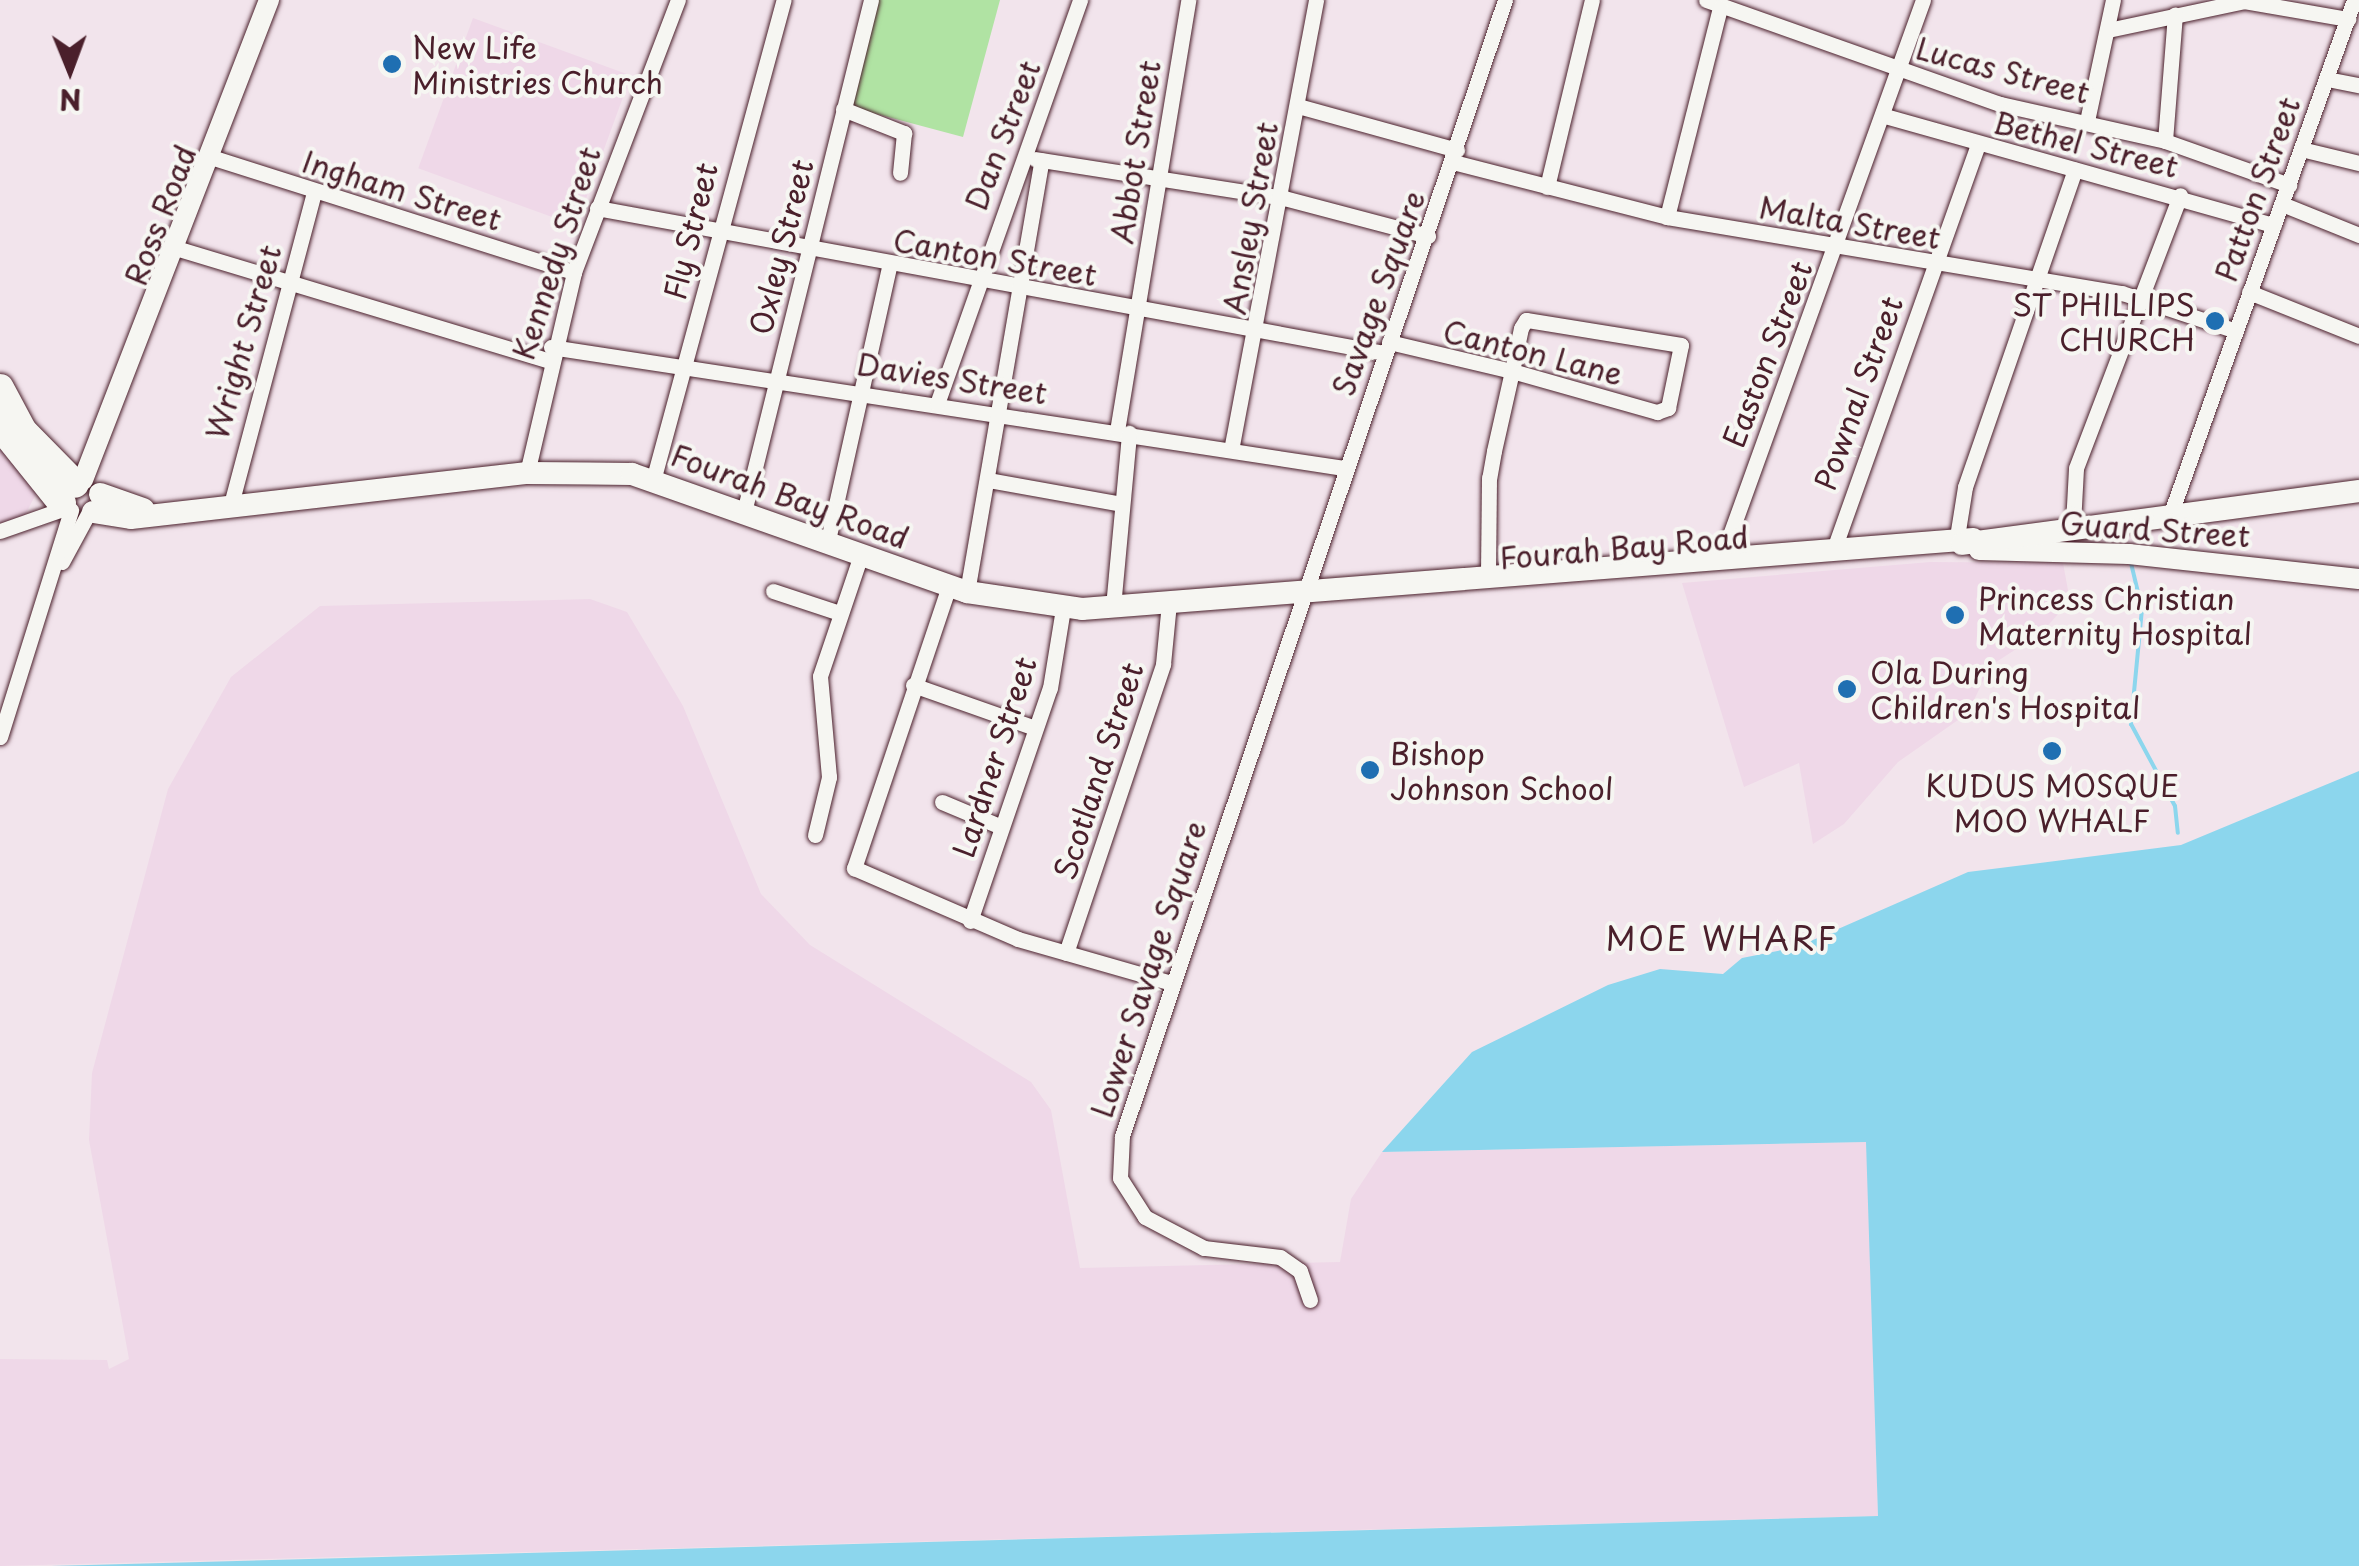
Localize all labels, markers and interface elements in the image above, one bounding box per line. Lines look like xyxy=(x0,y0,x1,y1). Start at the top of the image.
north arrow xyxy=(20,20,120,120)
place label: New Life Ministries Church xyxy=(412,29,664,100)
street label: Lucas Street xyxy=(1911,29,2095,111)
marker: New Life Ministries Church xyxy=(381,53,403,75)
street label: Dan Street xyxy=(957,54,1047,216)
street label: Abbot Street xyxy=(1103,57,1167,247)
text: N xyxy=(59,79,82,122)
street label: Patton Street xyxy=(2207,92,2307,286)
street label: Bethel Street xyxy=(1989,104,2183,184)
street label: Ansley Street xyxy=(1215,118,1285,318)
street label: Ross Road xyxy=(117,140,203,290)
street label: Ingham Street xyxy=(298,142,506,238)
street label: Kennedy Street xyxy=(505,142,607,364)
street label: Oxley Street xyxy=(742,155,820,339)
street label: Fly Street xyxy=(655,158,725,304)
street label: Savage Square xyxy=(1324,186,1432,400)
street label: Malta Street xyxy=(1755,188,1945,256)
street label: Canton Street xyxy=(891,221,1099,293)
street label: Wright Street xyxy=(198,241,288,443)
street label: Easton Street xyxy=(1715,256,1819,452)
place label: ST PHILLIPS CHURCH xyxy=(2013,286,2195,356)
street label: Pownal Street xyxy=(1806,291,1910,495)
marker: ST PHILLIPS CHURCH xyxy=(2204,310,2226,332)
street label: Canton Lane xyxy=(1439,312,1627,392)
street label: Davies Street xyxy=(853,345,1051,411)
street label: Fourah Bay Road xyxy=(667,437,913,555)
street label: Guard Street xyxy=(2058,504,2252,554)
street label: Fourah Bay Road xyxy=(1499,518,1749,576)
place label: Princess Christian Maternity Hospital xyxy=(1978,580,2253,650)
marker: Princess Christian Maternity Hospital xyxy=(1942,602,1968,628)
street label: Lardner Street xyxy=(944,651,1044,863)
place label: Ola During Children's Hospital xyxy=(1870,654,2141,724)
street label: Scotland Street xyxy=(1046,658,1150,884)
marker: Ola During Children's Hospital xyxy=(1834,676,1860,702)
place label: Bishop Johnson School xyxy=(1390,735,1612,806)
marker: KUDUS MOSQUE MOO WHALF xyxy=(2041,740,2063,762)
marker: Bishop Johnson School xyxy=(1359,759,1381,781)
place label: KUDUS MOSQUE MOO WHALF xyxy=(1926,767,2178,838)
street label: Lower Savage Square xyxy=(1083,817,1213,1121)
district label: MOE WHARF xyxy=(1604,919,1840,957)

